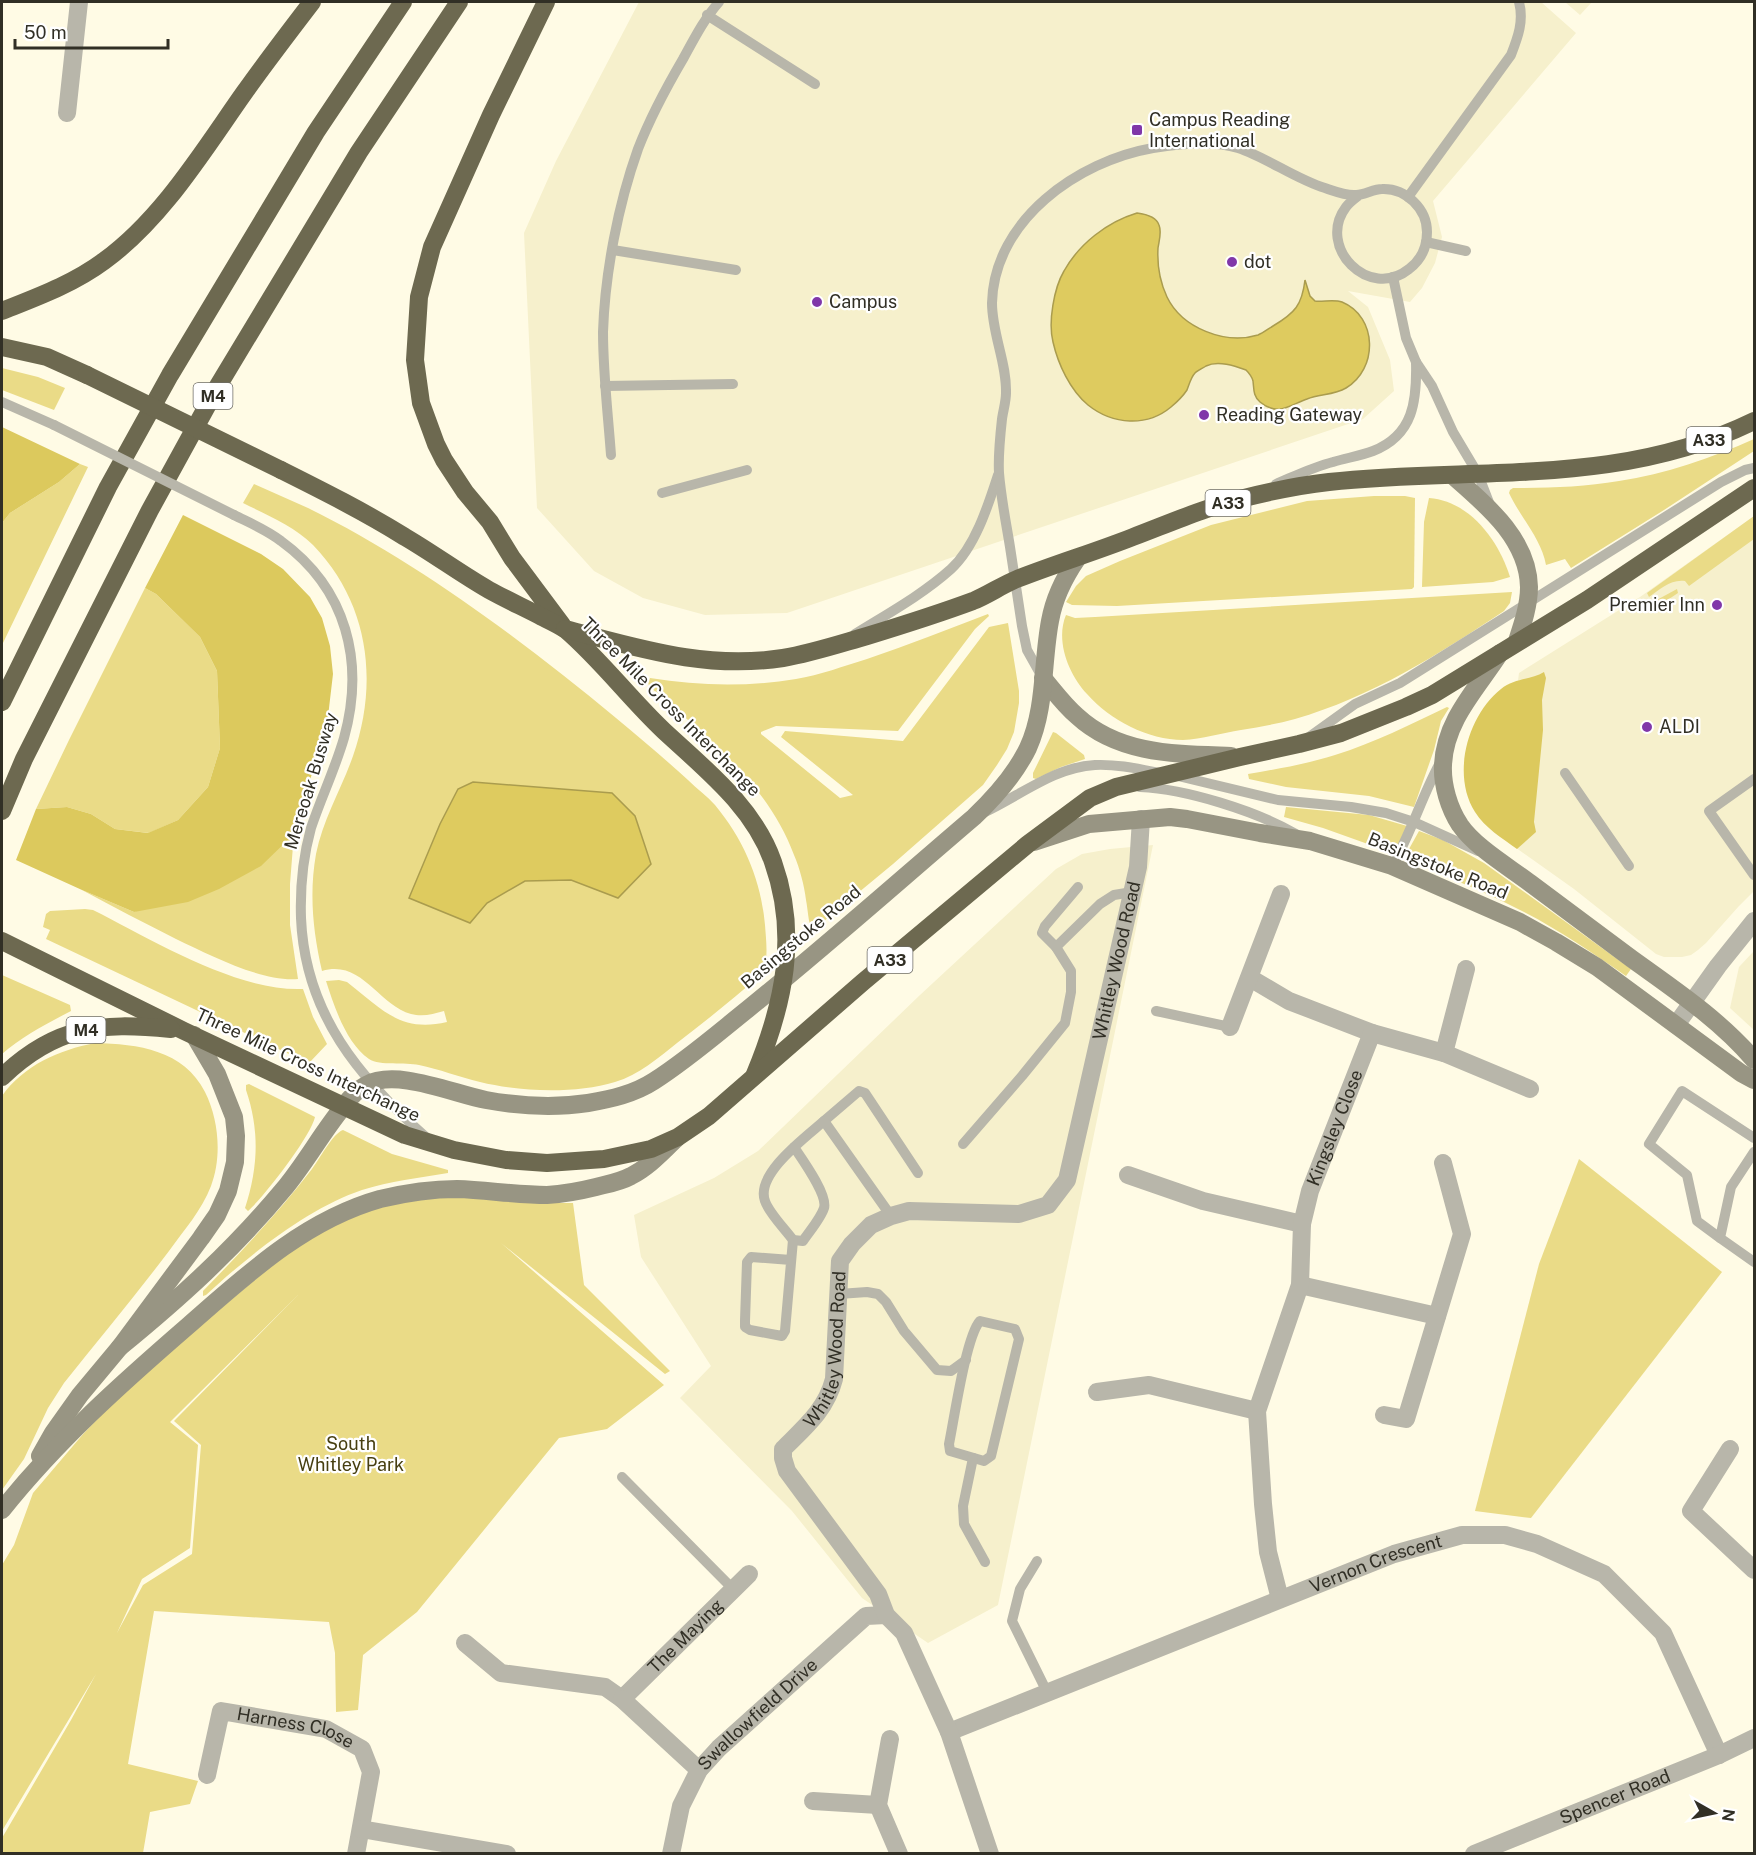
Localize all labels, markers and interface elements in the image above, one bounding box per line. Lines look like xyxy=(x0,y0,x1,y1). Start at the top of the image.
scale bar xyxy=(15,12,168,50)
text: 50 m xyxy=(24,22,67,43)
place label: Campus Reading International xyxy=(1149,109,1290,151)
marker: Campus Reading International xyxy=(1130,123,1144,137)
place label: dot xyxy=(1244,251,1272,272)
marker: dot xyxy=(1225,255,1239,269)
place label: Campus xyxy=(829,291,897,312)
marker: Campus xyxy=(810,295,824,309)
road number: M4 xyxy=(194,383,232,409)
place label: Reading Gateway xyxy=(1216,404,1362,425)
marker: Reading Gateway xyxy=(1197,408,1211,422)
road number: A33 xyxy=(1686,427,1732,453)
road number: A33 xyxy=(1206,490,1250,516)
place label: Premier Inn xyxy=(1609,594,1705,615)
marker: Premier Inn xyxy=(1710,598,1724,612)
street label: Three Mile Cross Interchange xyxy=(577,613,765,801)
street label: Mereoak Busway xyxy=(280,709,341,852)
place label: ALDI xyxy=(1659,716,1700,737)
marker: ALDI xyxy=(1640,720,1654,734)
street label: Basingstoke Road xyxy=(1365,828,1511,903)
street label: Whitley Wood Road xyxy=(1088,879,1144,1042)
street label: Basingstoke Road xyxy=(737,881,865,993)
road number: A33 xyxy=(868,947,912,973)
street label: Three Mile Cross Interchange xyxy=(193,1003,424,1126)
road number: M4 xyxy=(66,1017,106,1043)
street label: Kingsley Close xyxy=(1302,1066,1367,1189)
street label: Whitley Wood Road xyxy=(799,1270,849,1432)
park label: South Whitley Park xyxy=(298,1433,404,1475)
street label: Vernon Crescent xyxy=(1306,1530,1444,1597)
street label: The Maying xyxy=(643,1594,727,1677)
street label: Swallowfield Drive xyxy=(693,1654,821,1774)
street label: Harness Close xyxy=(235,1703,358,1752)
street label: Spencer Road xyxy=(1556,1765,1673,1828)
north arrow xyxy=(1684,1783,1744,1843)
text: N xyxy=(1718,1808,1739,1823)

